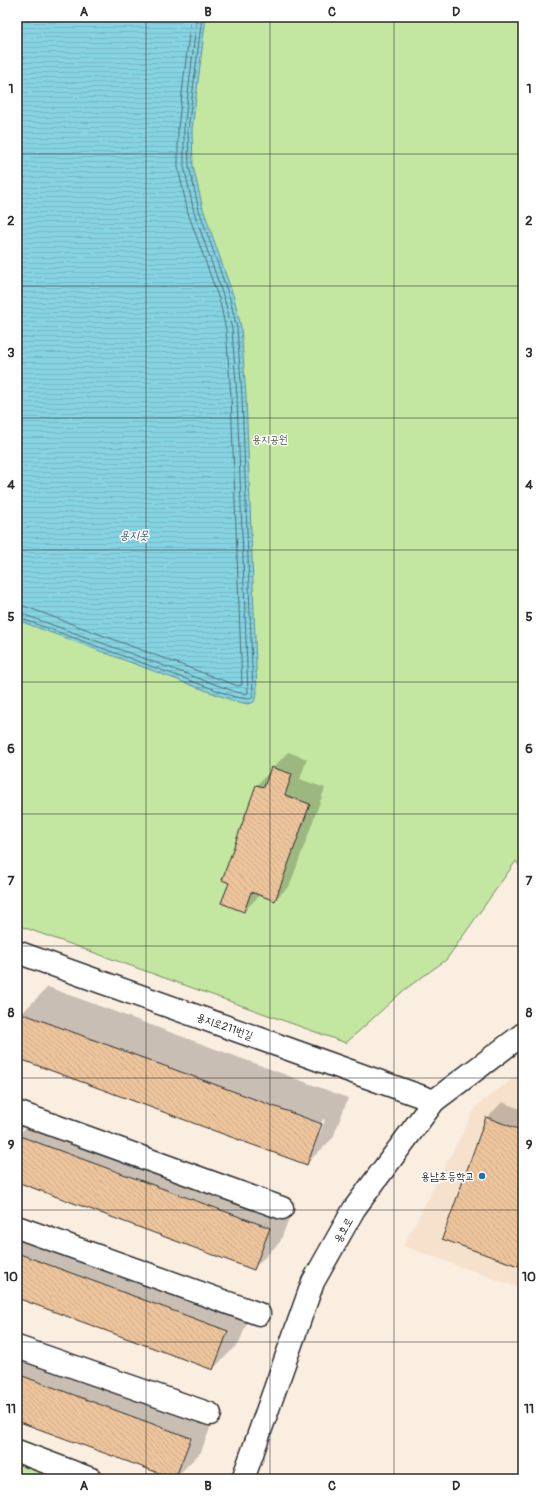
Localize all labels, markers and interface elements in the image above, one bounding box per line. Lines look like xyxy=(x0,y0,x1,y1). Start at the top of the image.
text: A xyxy=(80,4,89,20)
text: B xyxy=(204,4,212,20)
text: C xyxy=(328,4,336,20)
text: D xyxy=(452,4,460,20)
text: 1 xyxy=(8,81,14,97)
text: 1 xyxy=(526,81,532,97)
text: 2 xyxy=(7,213,15,229)
text: 2 xyxy=(525,213,533,229)
text: 3 xyxy=(7,345,15,361)
text: 3 xyxy=(525,345,533,361)
park label: 용지공원 xyxy=(252,433,288,446)
text: 4 xyxy=(7,477,15,493)
text: 4 xyxy=(525,477,533,493)
water label: 용지못 xyxy=(120,528,149,543)
text: 5 xyxy=(7,609,15,625)
text: 5 xyxy=(525,609,533,625)
text: 6 xyxy=(7,741,15,757)
text: 6 xyxy=(525,741,533,757)
text: 7 xyxy=(8,873,15,889)
text: 7 xyxy=(526,873,533,889)
text: 8 xyxy=(8,1005,15,1021)
text: 8 xyxy=(526,1005,533,1021)
street label: 용지로211번길 xyxy=(195,1010,255,1043)
text: 9 xyxy=(8,1137,15,1153)
text: 9 xyxy=(526,1137,533,1153)
place label: 용남초등학교 xyxy=(421,1170,474,1183)
marker: 용남초등학교 xyxy=(477,1171,487,1181)
street label: 용호로 xyxy=(331,1215,356,1245)
text: 10 xyxy=(4,1269,18,1285)
text: 10 xyxy=(522,1269,536,1285)
text: 11 xyxy=(6,1401,16,1417)
text: 11 xyxy=(524,1401,534,1417)
text: A xyxy=(80,1478,89,1494)
text: B xyxy=(204,1478,212,1494)
text: C xyxy=(328,1478,336,1494)
text: D xyxy=(452,1478,460,1494)

